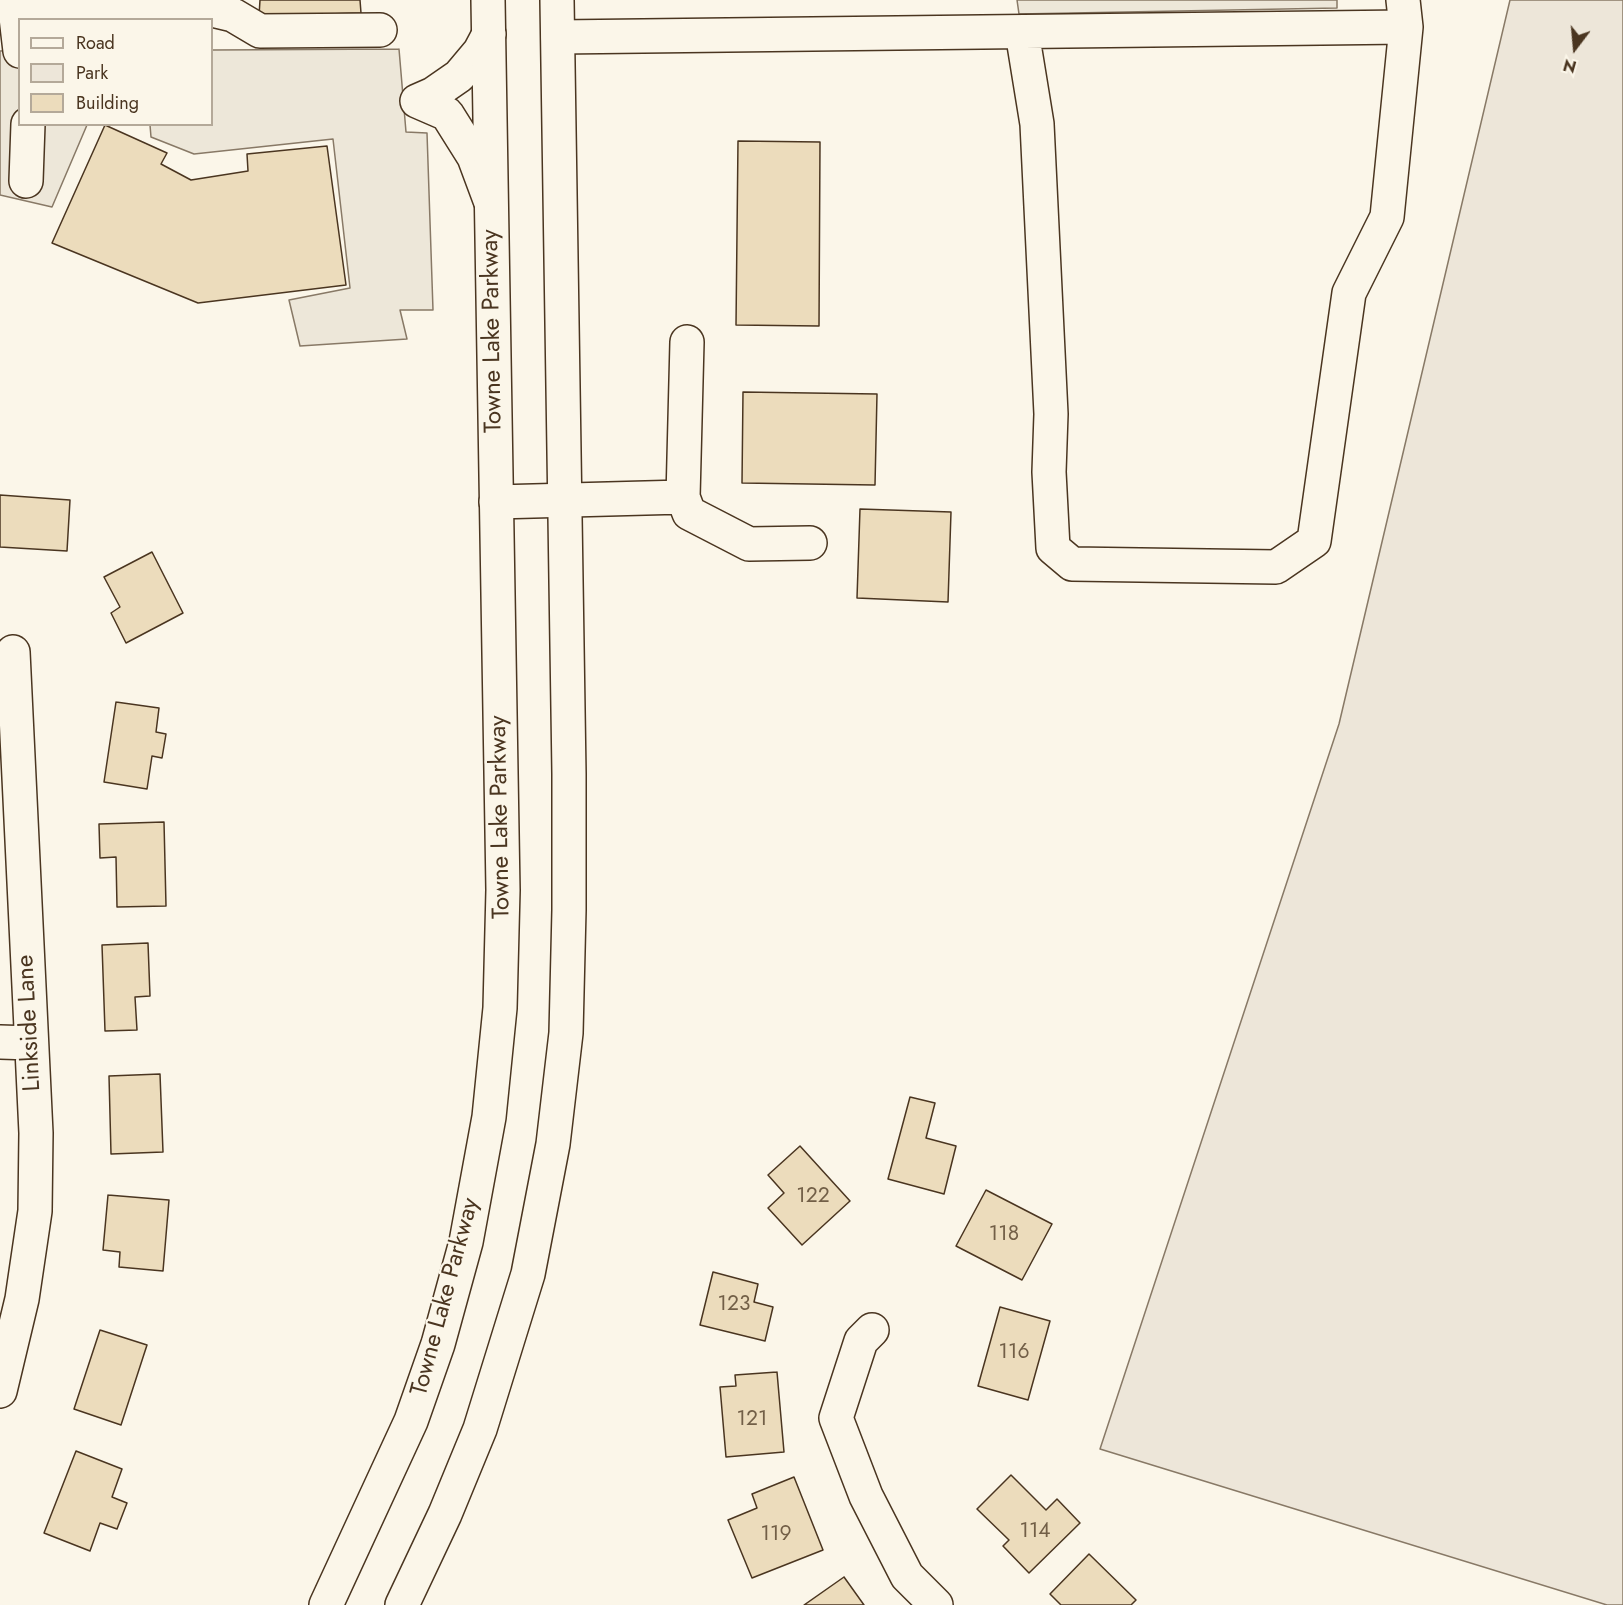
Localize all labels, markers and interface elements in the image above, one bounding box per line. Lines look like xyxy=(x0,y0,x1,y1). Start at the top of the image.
legend xyxy=(18,18,213,126)
north arrow xyxy=(1545,18,1605,78)
text: Road xyxy=(76,30,115,56)
text: N xyxy=(1561,53,1579,79)
text: Park xyxy=(76,60,108,86)
text: Building xyxy=(76,90,139,116)
street label: Towne Lake Parkway xyxy=(477,229,509,433)
street label: Towne Lake Parkway xyxy=(485,715,517,919)
street label: Linkside Lane xyxy=(12,954,48,1092)
house number: 122 xyxy=(796,1184,830,1210)
street label: Towne Lake Parkway xyxy=(406,1195,486,1399)
house number: 118 xyxy=(989,1222,1019,1248)
house number: 123 xyxy=(718,1292,750,1318)
house number: 116 xyxy=(999,1340,1029,1366)
house number: 121 xyxy=(737,1407,767,1433)
house number: 114 xyxy=(1019,1519,1051,1545)
house number: 119 xyxy=(761,1522,791,1548)

